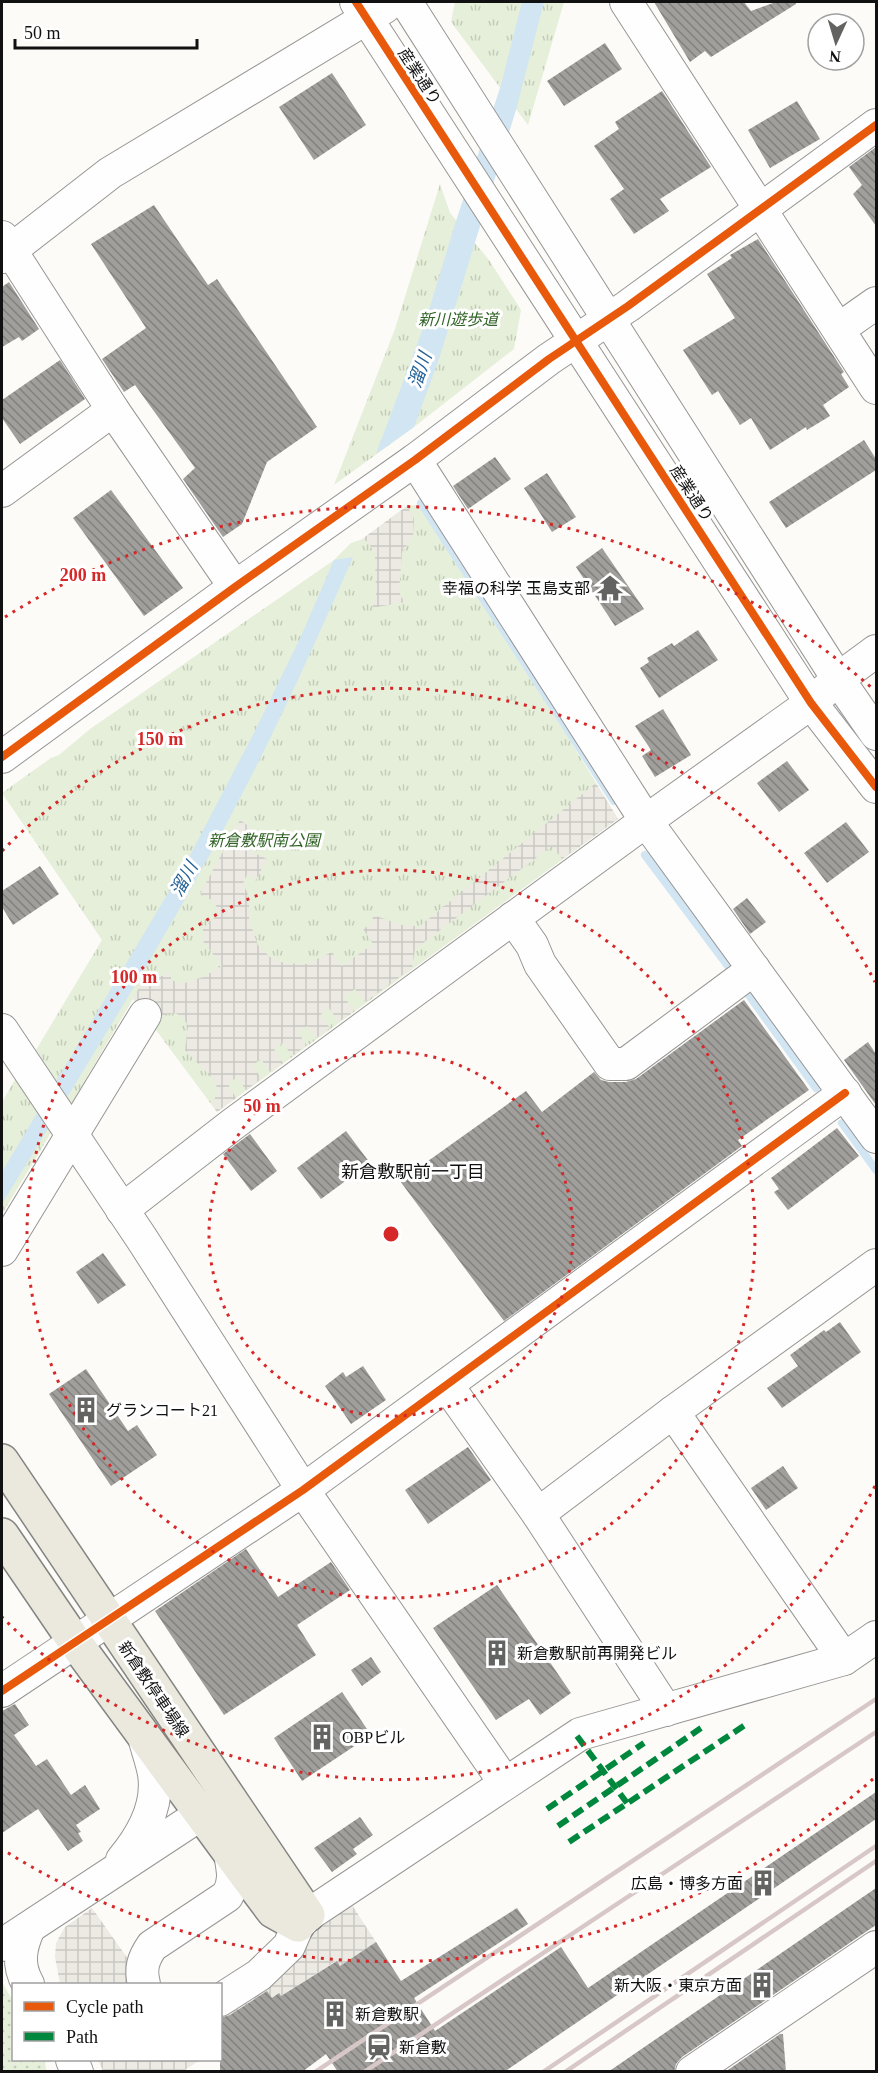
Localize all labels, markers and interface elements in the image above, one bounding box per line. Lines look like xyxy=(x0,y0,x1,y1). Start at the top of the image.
scale bar xyxy=(15,12,196,50)
north arrow xyxy=(806,12,866,72)
text: 50 m xyxy=(24,23,61,43)
street label: 産業通り xyxy=(395,45,444,108)
text: N xyxy=(828,48,841,65)
park label: 新川遊歩道 xyxy=(418,311,501,328)
water label: 溜川 xyxy=(405,348,436,390)
street label: 産業通り xyxy=(667,462,716,525)
text: 200 m xyxy=(60,565,106,585)
temple icon: 幸福の科学 玉島支部 xyxy=(595,573,625,603)
place label: 幸福の科学 玉島支部 xyxy=(442,580,590,597)
text: 150 m xyxy=(137,729,183,749)
park label: 新倉敷駅南公園 xyxy=(208,832,322,849)
water label: 溜川 xyxy=(167,857,202,900)
text: 100 m xyxy=(111,967,157,987)
text: 50 m xyxy=(243,1096,281,1116)
district label: 新倉敷駅前一丁目 xyxy=(341,1162,485,1182)
centre of rings xyxy=(381,1224,401,1244)
building icon: グランコート21 xyxy=(71,1395,101,1425)
place label: グランコート21 xyxy=(106,1402,218,1419)
street label: 新倉敷停車場線 xyxy=(115,1638,192,1740)
building icon: 新倉敷駅前再開発ビル xyxy=(482,1638,512,1668)
place label: 新倉敷駅前再開発ビル xyxy=(517,1645,677,1662)
building icon: OBPビル xyxy=(307,1722,337,1752)
place label: OBPビル xyxy=(342,1729,405,1746)
building icon: 広島・博多方面 xyxy=(748,1868,778,1898)
place label: 広島・博多方面 xyxy=(631,1875,743,1892)
building icon: 新大阪・東京方面 xyxy=(747,1970,777,2000)
place label: 新大阪・東京方面 xyxy=(614,1977,742,1994)
legend xyxy=(12,1983,222,2061)
text: Cycle path xyxy=(66,1997,143,2017)
building icon: 新倉敷駅 xyxy=(320,1999,350,2029)
place label: 新倉敷駅 xyxy=(355,2006,419,2023)
text: Path xyxy=(66,2027,98,2047)
station icon: 新倉敷 xyxy=(364,2032,394,2062)
place label: 新倉敷 xyxy=(399,2039,447,2056)

